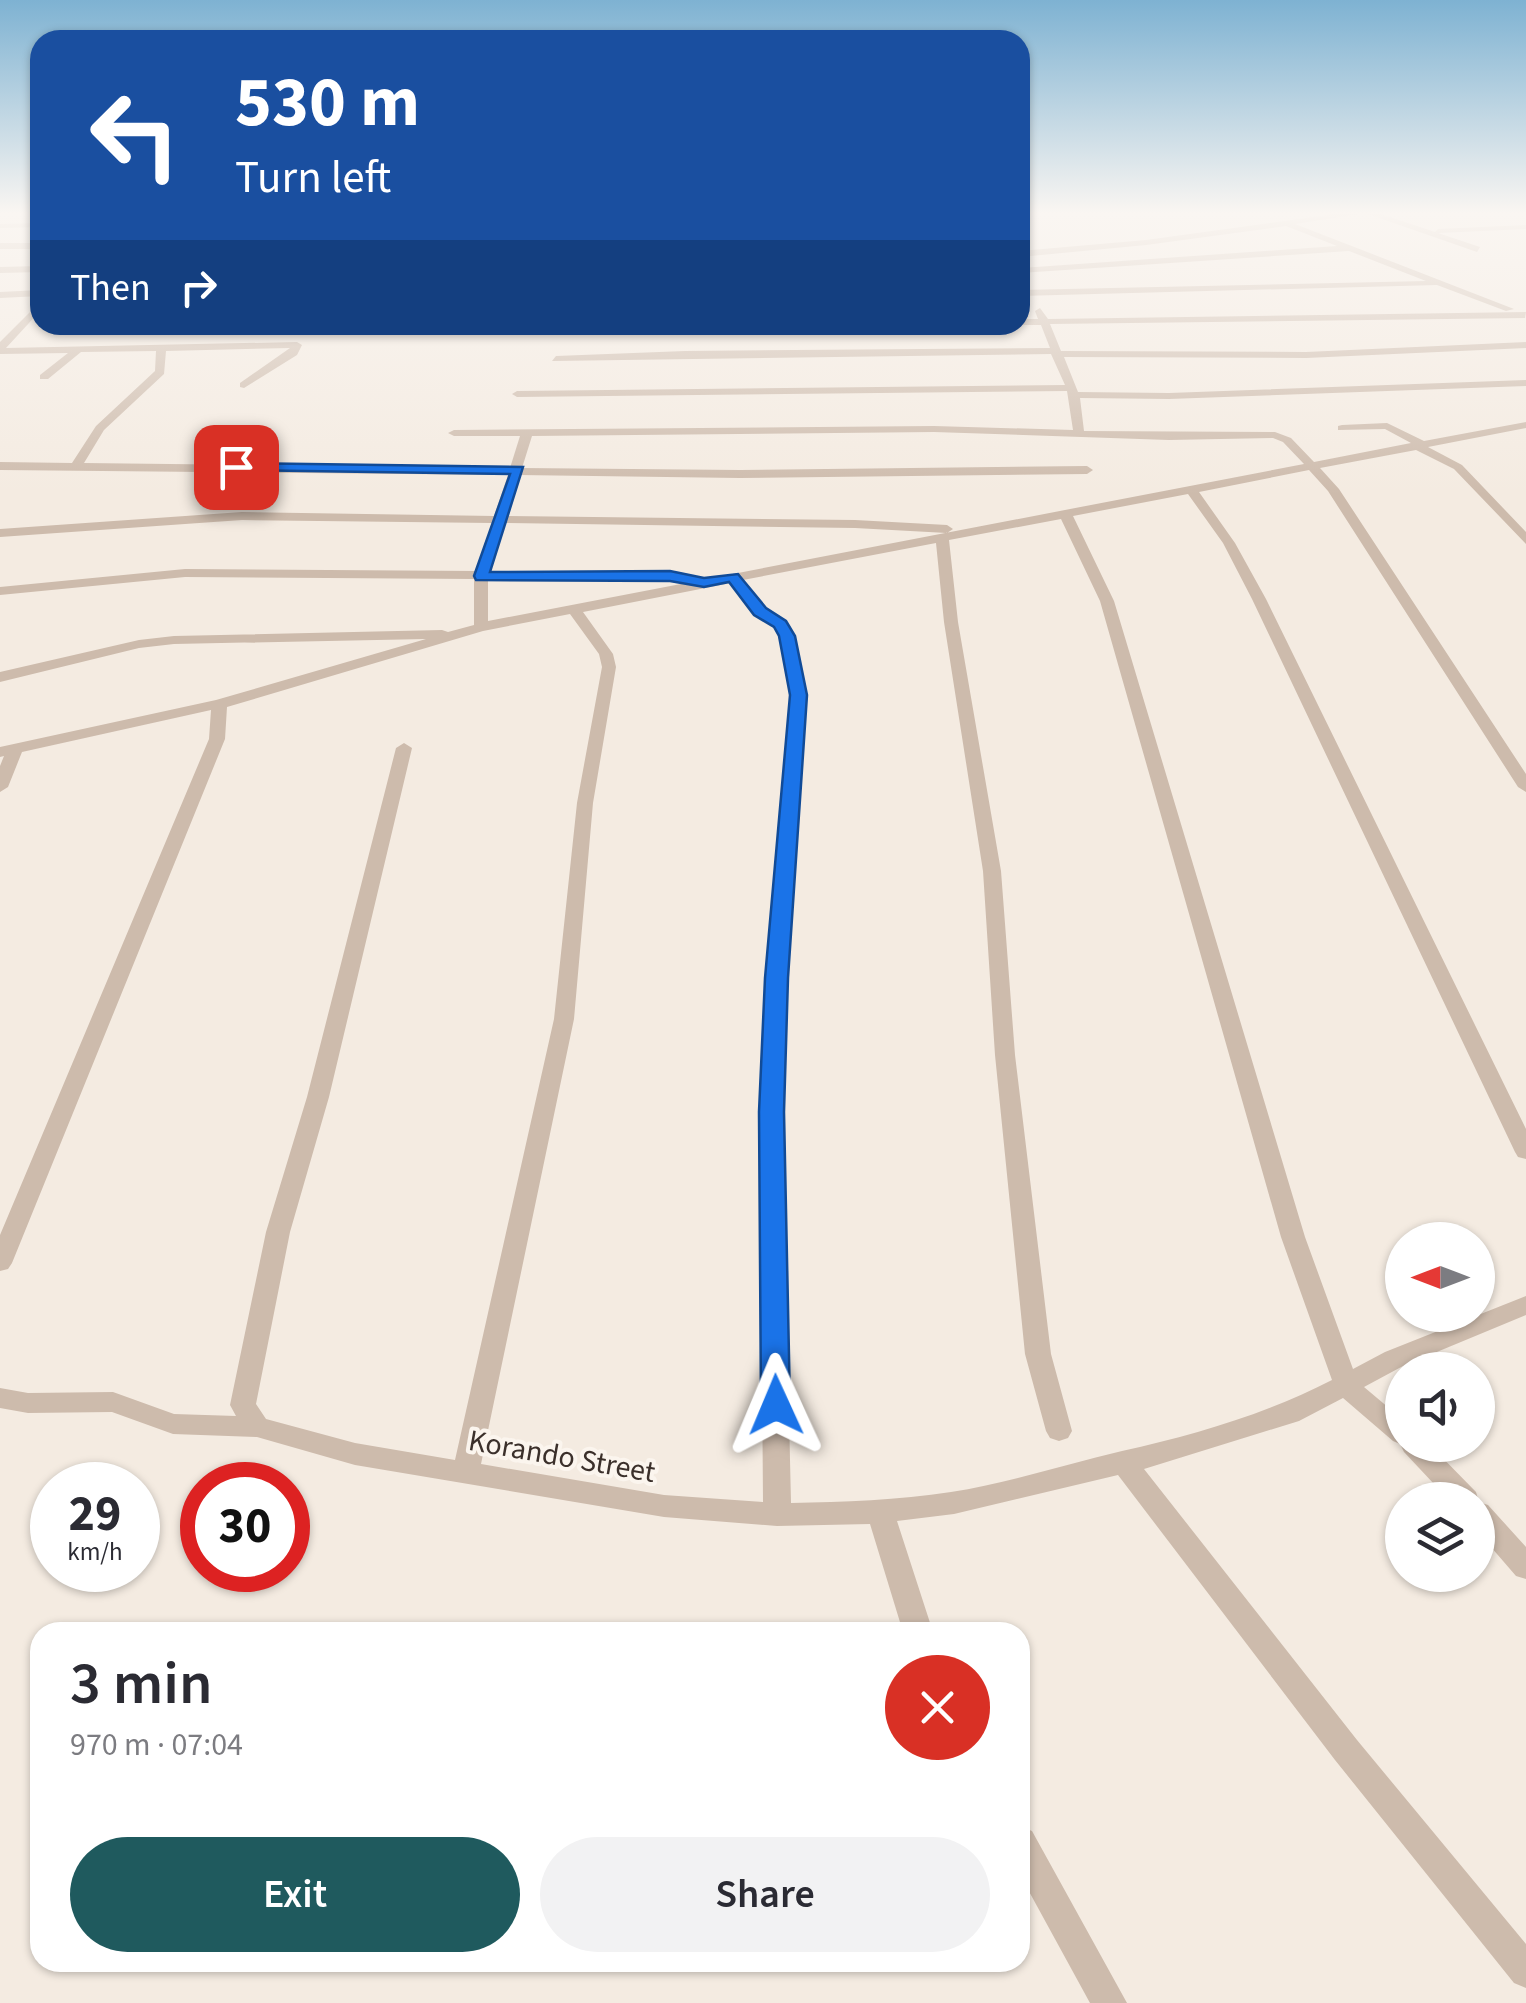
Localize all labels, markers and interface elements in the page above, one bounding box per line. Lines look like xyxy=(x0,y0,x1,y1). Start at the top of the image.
text: 530 m xyxy=(235,53,420,153)
icon: left xyxy=(70,70,200,200)
text: Turn left xyxy=(235,146,391,210)
icon: right xyxy=(171,260,226,315)
text: Then xyxy=(70,261,151,315)
pin xyxy=(194,425,279,510)
icon: arrive xyxy=(209,440,264,495)
north arrow xyxy=(1385,1222,1495,1332)
map controls xyxy=(1385,1222,1495,1592)
button: sound xyxy=(1385,1352,1495,1462)
position arrow xyxy=(724,1353,828,1457)
street label: Korando Street xyxy=(465,1419,659,1494)
speed limit sign: 30 xyxy=(180,1462,310,1592)
text: 29 xyxy=(69,1479,121,1550)
button: layers xyxy=(1385,1482,1495,1592)
text: km/h xyxy=(67,1534,123,1570)
text: 3 min xyxy=(70,1642,213,1727)
button: close xyxy=(885,1655,990,1760)
text: 970 m · 07:04 xyxy=(70,1722,243,1768)
button: Exit xyxy=(70,1837,520,1952)
button: Share xyxy=(540,1837,990,1952)

